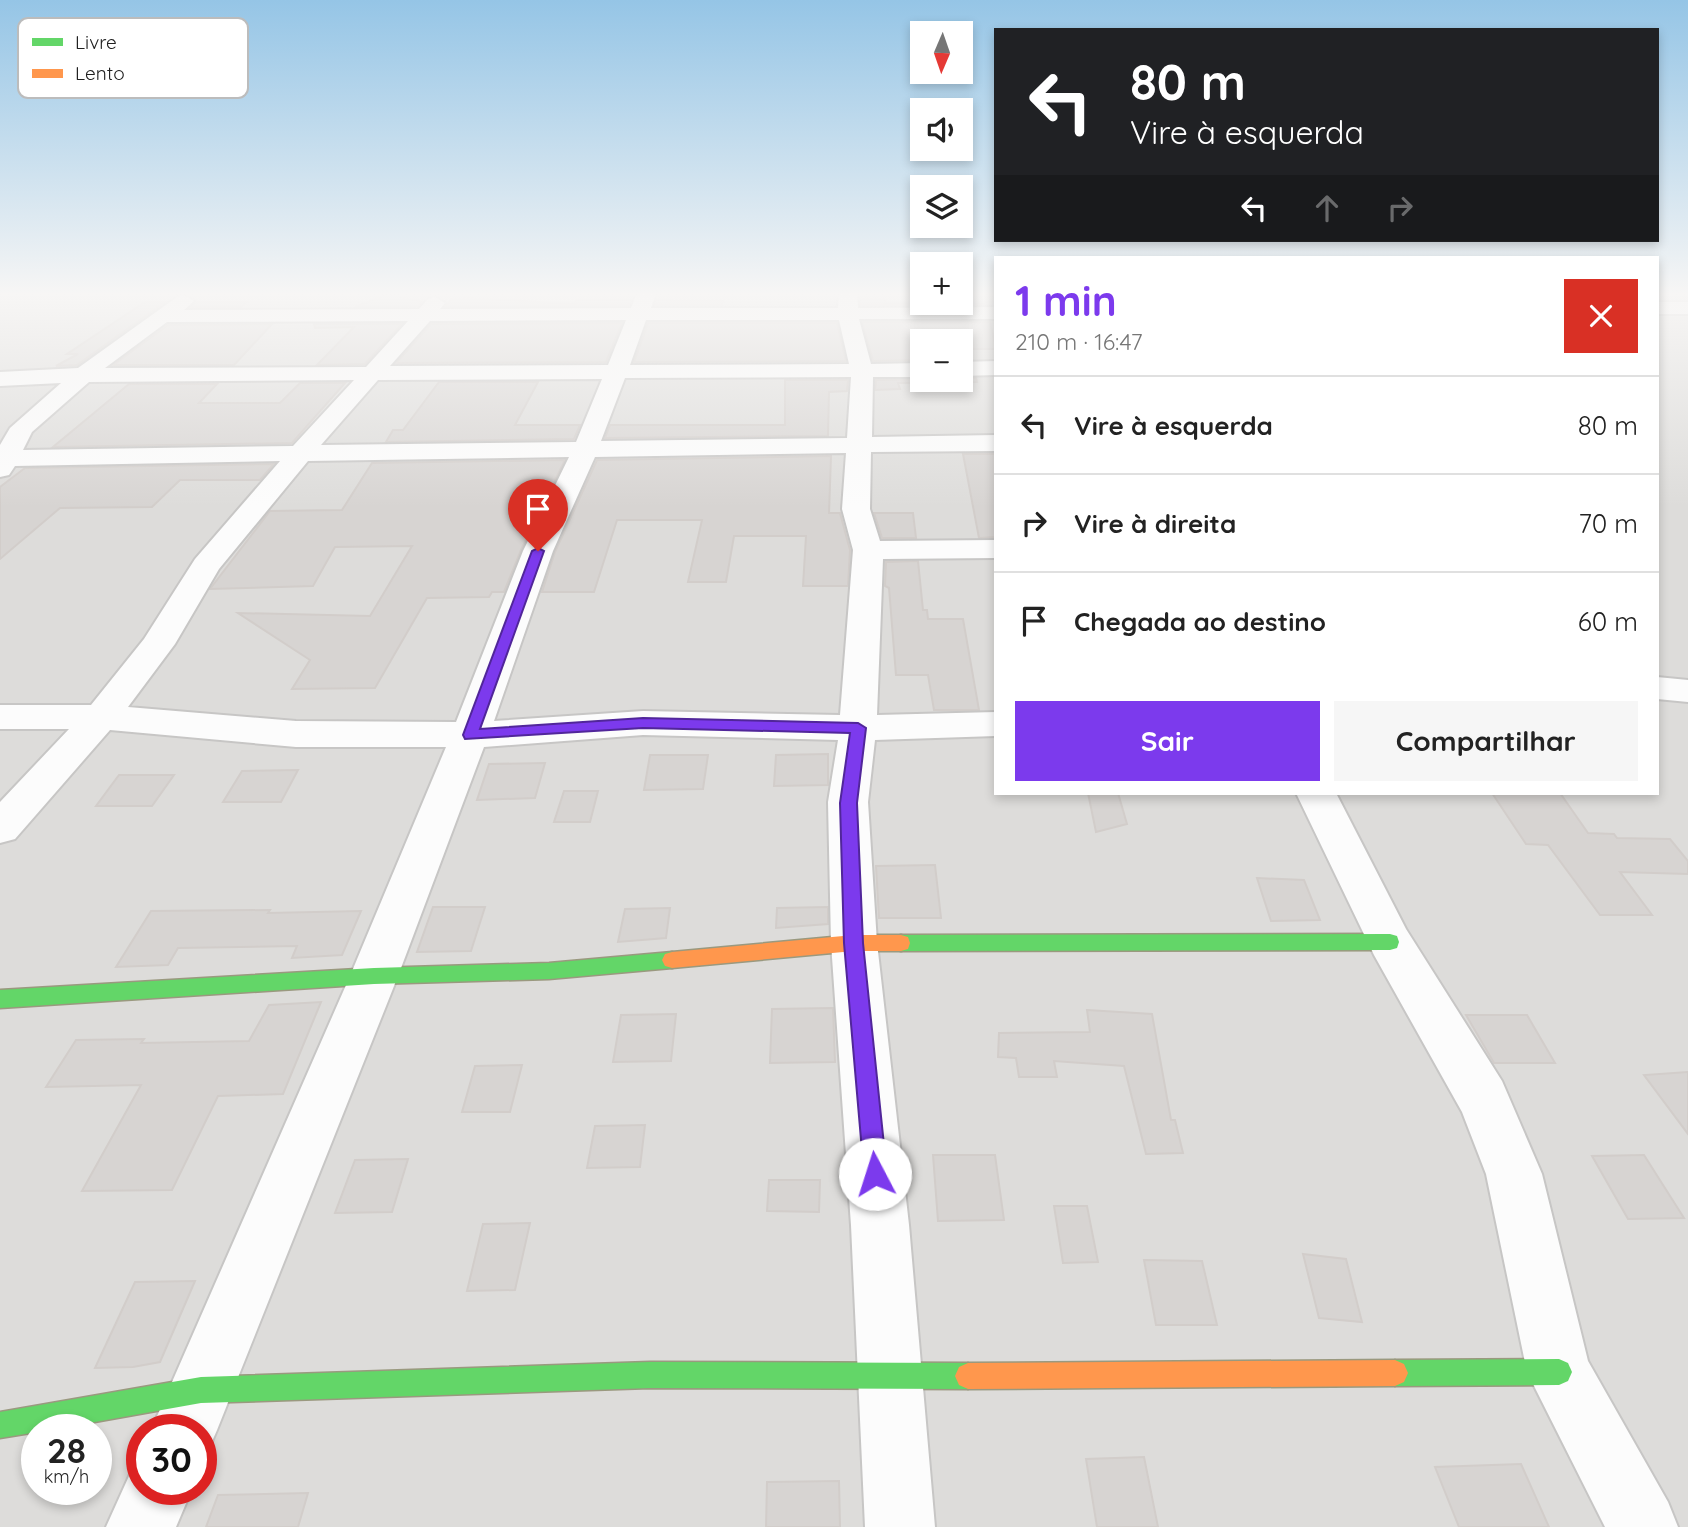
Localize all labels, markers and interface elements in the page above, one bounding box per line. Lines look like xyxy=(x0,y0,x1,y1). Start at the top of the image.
legend xyxy=(18,18,248,98)
north arrow xyxy=(910,21,973,84)
map controls xyxy=(910,21,973,392)
text: Livre xyxy=(75,30,117,54)
text: 80 m xyxy=(1130,51,1246,112)
icon: left xyxy=(1015,56,1106,147)
text: Lento xyxy=(75,61,125,85)
button: sound xyxy=(910,98,973,161)
text: Vire à esquerda xyxy=(1130,112,1364,152)
button: layers xyxy=(910,175,973,238)
icon: left xyxy=(1235,189,1273,227)
icon: ahead xyxy=(1308,189,1346,227)
icon: right xyxy=(1381,189,1419,227)
button: + xyxy=(910,252,973,315)
text: 1 min xyxy=(1015,274,1117,327)
button: close xyxy=(1564,279,1638,353)
text: 210 m · 16:47 xyxy=(1015,327,1143,356)
button: − xyxy=(910,329,973,392)
icon: left xyxy=(1015,406,1053,444)
text: Vire à esquerda xyxy=(1074,409,1273,442)
text: 80 m xyxy=(1578,409,1638,442)
pin xyxy=(508,479,568,551)
icon: arrive xyxy=(519,490,557,528)
icon: right xyxy=(1015,504,1053,542)
text: Vire à direita xyxy=(1074,507,1236,540)
text: 70 m xyxy=(1578,507,1638,540)
icon: arrive xyxy=(1015,602,1053,640)
text: Chegada ao destino xyxy=(1074,605,1326,638)
text: 60 m xyxy=(1578,605,1638,638)
button: Sair xyxy=(1015,701,1320,781)
button: Compartilhar xyxy=(1334,701,1638,781)
position arrow xyxy=(838,1137,912,1211)
speed limit sign: 30 xyxy=(126,1414,217,1505)
text: 28 xyxy=(47,1428,86,1472)
text: km/h xyxy=(44,1465,89,1488)

